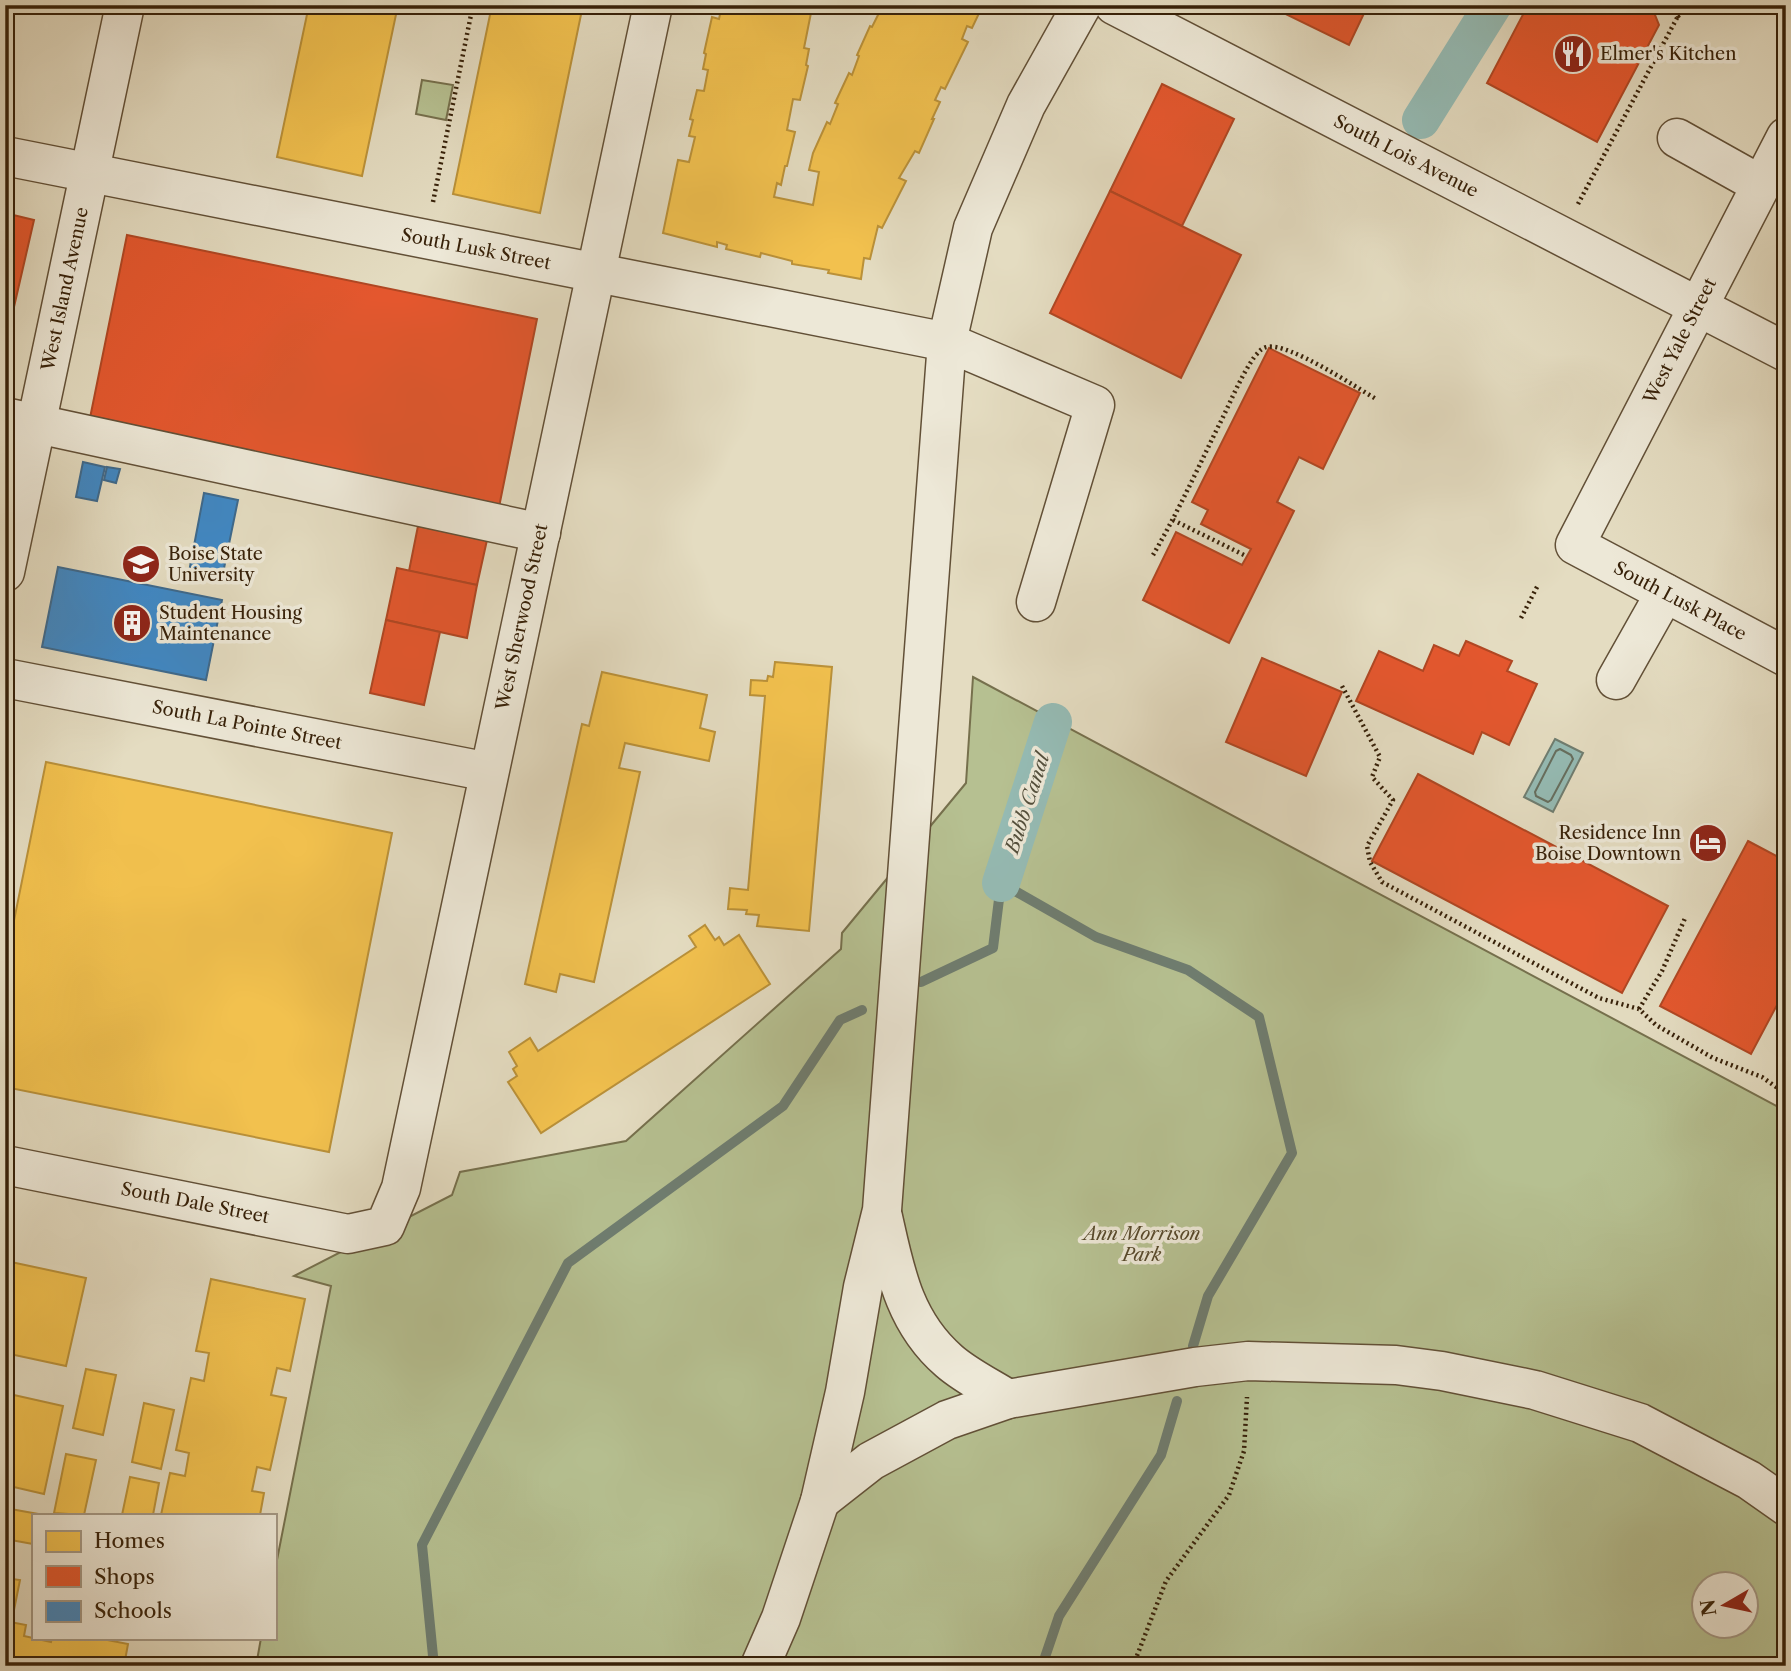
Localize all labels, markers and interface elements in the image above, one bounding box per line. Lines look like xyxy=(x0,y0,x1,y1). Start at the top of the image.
restaurant icon: Elmer's Kitchen xyxy=(1552,33,1594,75)
place label: Elmer's Kitchen xyxy=(1600,43,1736,65)
street label: South Lois Avenue xyxy=(1330,110,1482,202)
street label: West Island Avenue xyxy=(37,205,93,374)
street label: South Lusk Street xyxy=(399,224,553,274)
street label: West Yale Street xyxy=(1638,274,1721,408)
street label: West Sherwood Street xyxy=(491,521,553,713)
school or university icon: Boise State University xyxy=(120,543,162,585)
place label: Boise State University xyxy=(168,543,263,586)
street label: South Lusk Place xyxy=(1610,557,1750,645)
building icon: Student Housing Maintenance xyxy=(111,602,153,644)
place label: Student Housing Maintenance xyxy=(159,602,302,645)
street label: South La Pointe Street xyxy=(150,696,344,754)
water label: Bubb Canal xyxy=(1000,748,1055,858)
place label: Residence Inn Boise Downtown xyxy=(1535,822,1681,865)
hotel icon: Residence Inn Boise Downtown xyxy=(1687,822,1729,864)
street label: South Dale Street xyxy=(119,1178,272,1228)
park label: Ann Morrison Park xyxy=(1081,1223,1201,1266)
legend xyxy=(32,1514,276,1640)
text: Homes xyxy=(94,1528,165,1553)
text: Shops xyxy=(94,1564,155,1589)
north arrow xyxy=(1690,1570,1760,1640)
text: Schools xyxy=(94,1598,172,1623)
text: N xyxy=(1696,1598,1721,1618)

